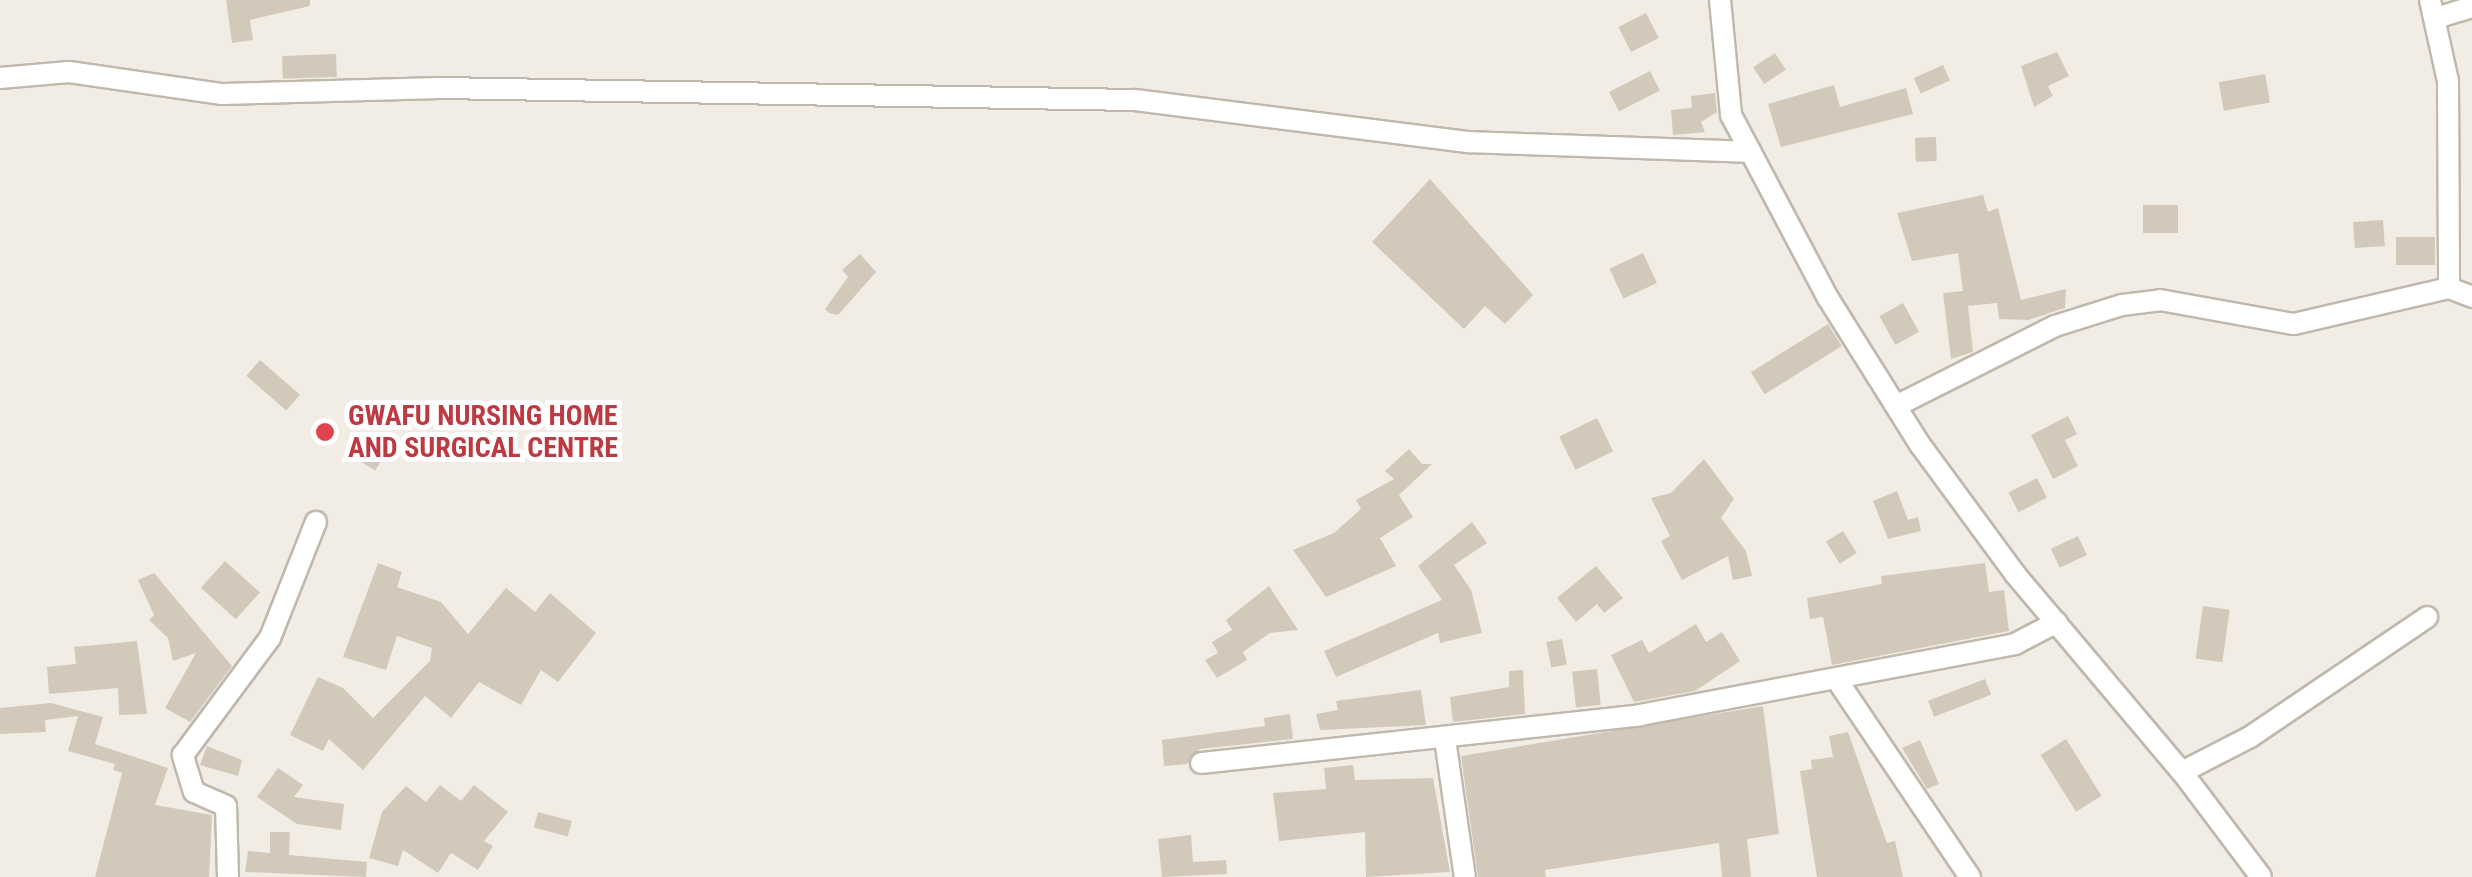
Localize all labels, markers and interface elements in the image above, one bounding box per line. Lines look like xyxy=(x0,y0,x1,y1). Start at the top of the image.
place label: GWAFU NURSING HOME AND SURGICAL CENTRE xyxy=(348,399,618,465)
marker: GWAFU NURSING HOME AND SURGICAL CENTRE xyxy=(312,419,338,445)

